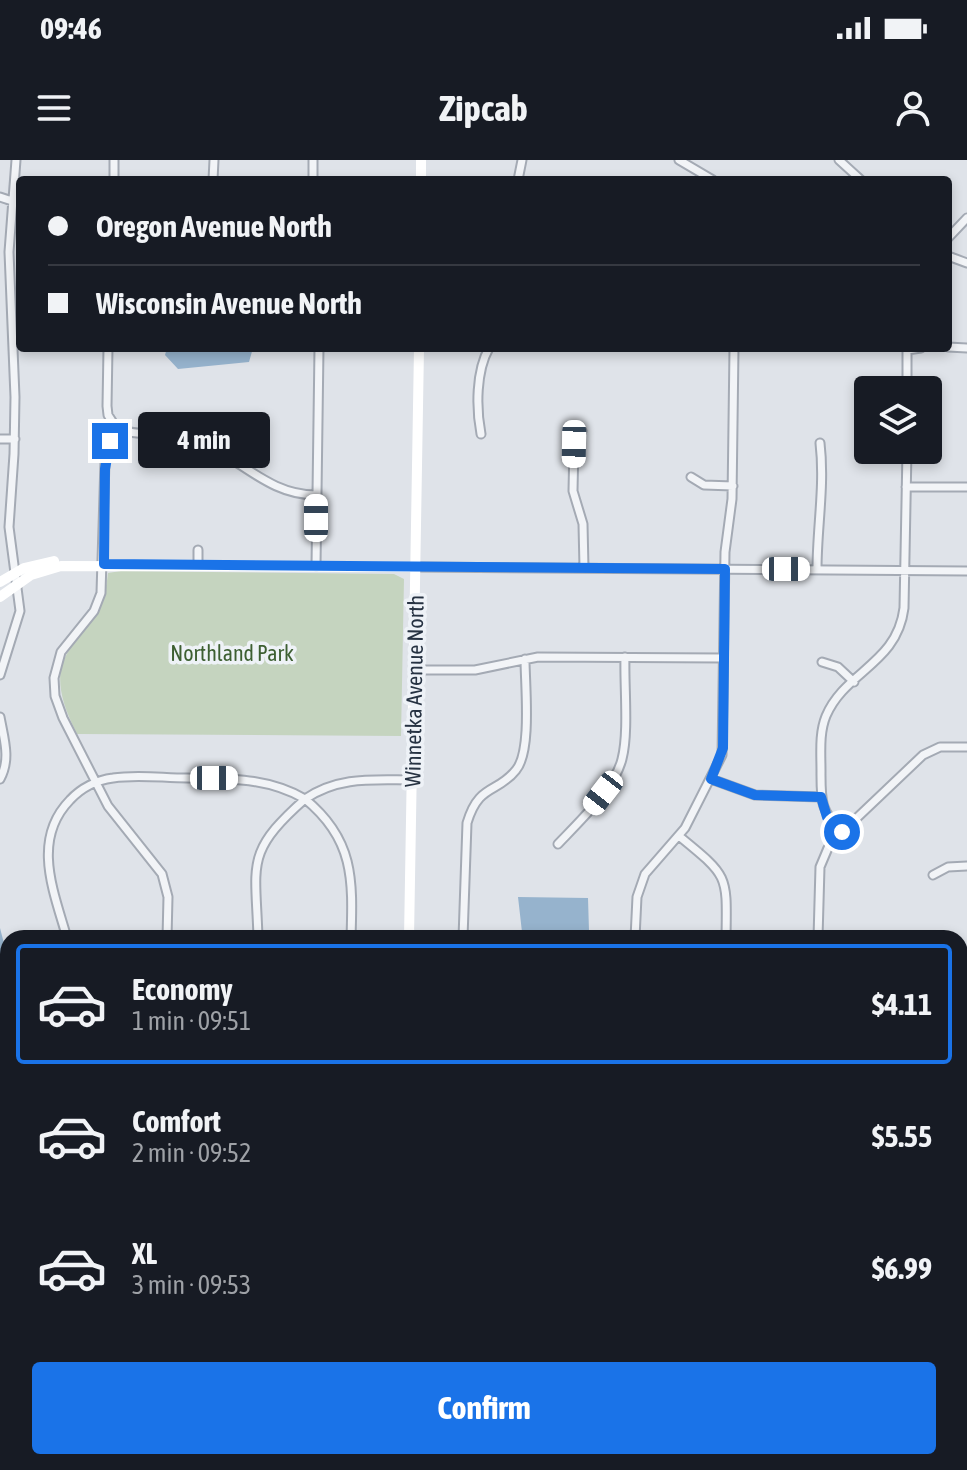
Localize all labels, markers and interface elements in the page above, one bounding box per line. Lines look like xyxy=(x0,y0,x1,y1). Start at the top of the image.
text: 09:46 xyxy=(40,11,102,45)
icon: menu xyxy=(32,86,76,130)
icon: person xyxy=(891,86,935,130)
text: Zipcab xyxy=(439,87,528,129)
text: Oregon Avenue North xyxy=(96,209,332,243)
text: Wisconsin Avenue North xyxy=(96,286,362,320)
map controls xyxy=(854,376,942,464)
button: layers xyxy=(854,376,942,464)
callout: 4 min xyxy=(138,413,270,469)
car xyxy=(562,420,586,468)
route end xyxy=(92,423,128,459)
text: 4 min xyxy=(177,425,231,455)
car xyxy=(304,494,328,542)
car xyxy=(762,557,810,581)
street label: Winnetka Avenue North xyxy=(399,595,429,787)
park label: Northland Park xyxy=(170,640,294,666)
car xyxy=(190,766,238,790)
car xyxy=(579,767,627,819)
route start xyxy=(824,814,860,850)
icon: car xyxy=(36,968,108,1040)
text: Economy xyxy=(132,972,233,1006)
text: $4.11 xyxy=(872,987,932,1021)
text: 1 min · 09:51 xyxy=(132,1006,251,1036)
icon: car xyxy=(36,1100,108,1172)
text: Comfort xyxy=(132,1104,221,1138)
text: $5.55 xyxy=(872,1119,932,1153)
text: 2 min · 09:52 xyxy=(132,1138,251,1168)
icon: car xyxy=(36,1232,108,1304)
text: XL xyxy=(132,1236,157,1270)
text: $6.99 xyxy=(872,1251,932,1285)
text: 3 min · 09:53 xyxy=(132,1270,251,1300)
button: Confirm xyxy=(32,1362,936,1454)

